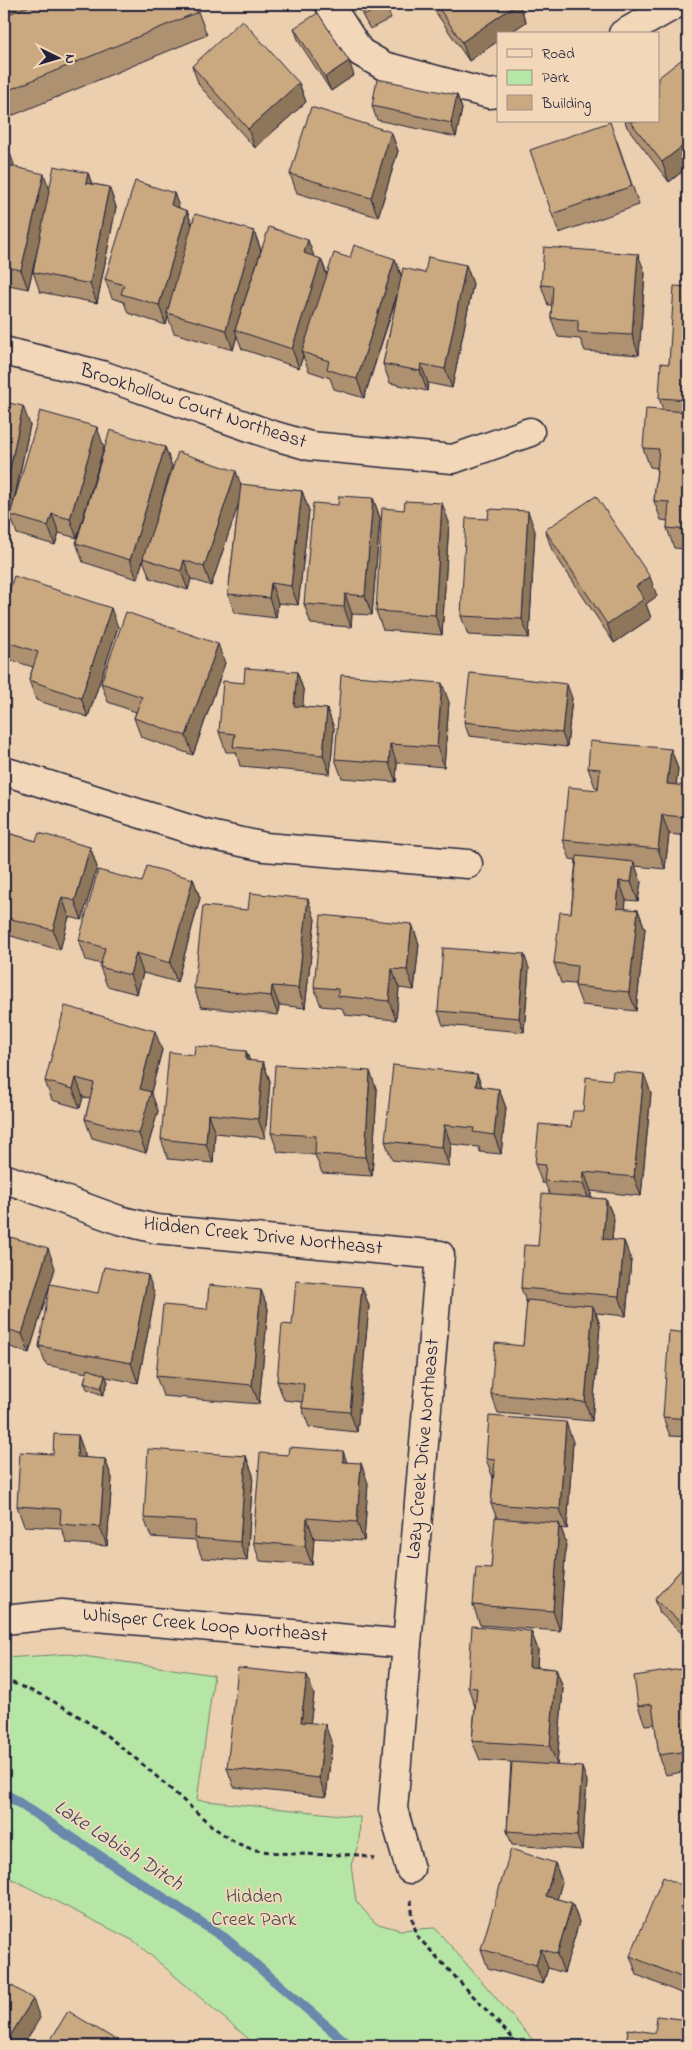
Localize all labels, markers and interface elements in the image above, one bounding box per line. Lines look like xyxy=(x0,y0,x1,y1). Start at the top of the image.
north arrow xyxy=(32,32,82,82)
legend xyxy=(497,32,660,122)
text: Road xyxy=(542,43,575,65)
text: N xyxy=(59,53,80,65)
text: Park xyxy=(542,67,570,89)
text: Building xyxy=(541,93,591,116)
street label: Brookhollow Court Northeast xyxy=(75,356,310,457)
street label: Hidden Creek Drive Northeast xyxy=(142,1210,384,1264)
street label: Lazy Creek Drive Northeast xyxy=(400,1337,448,1560)
street label: Whisper Creek Loop Northeast xyxy=(81,1601,329,1651)
water label: Lake Labish Ditch xyxy=(48,1793,189,1900)
park label: Hidden Creek Park xyxy=(212,1883,297,1935)

